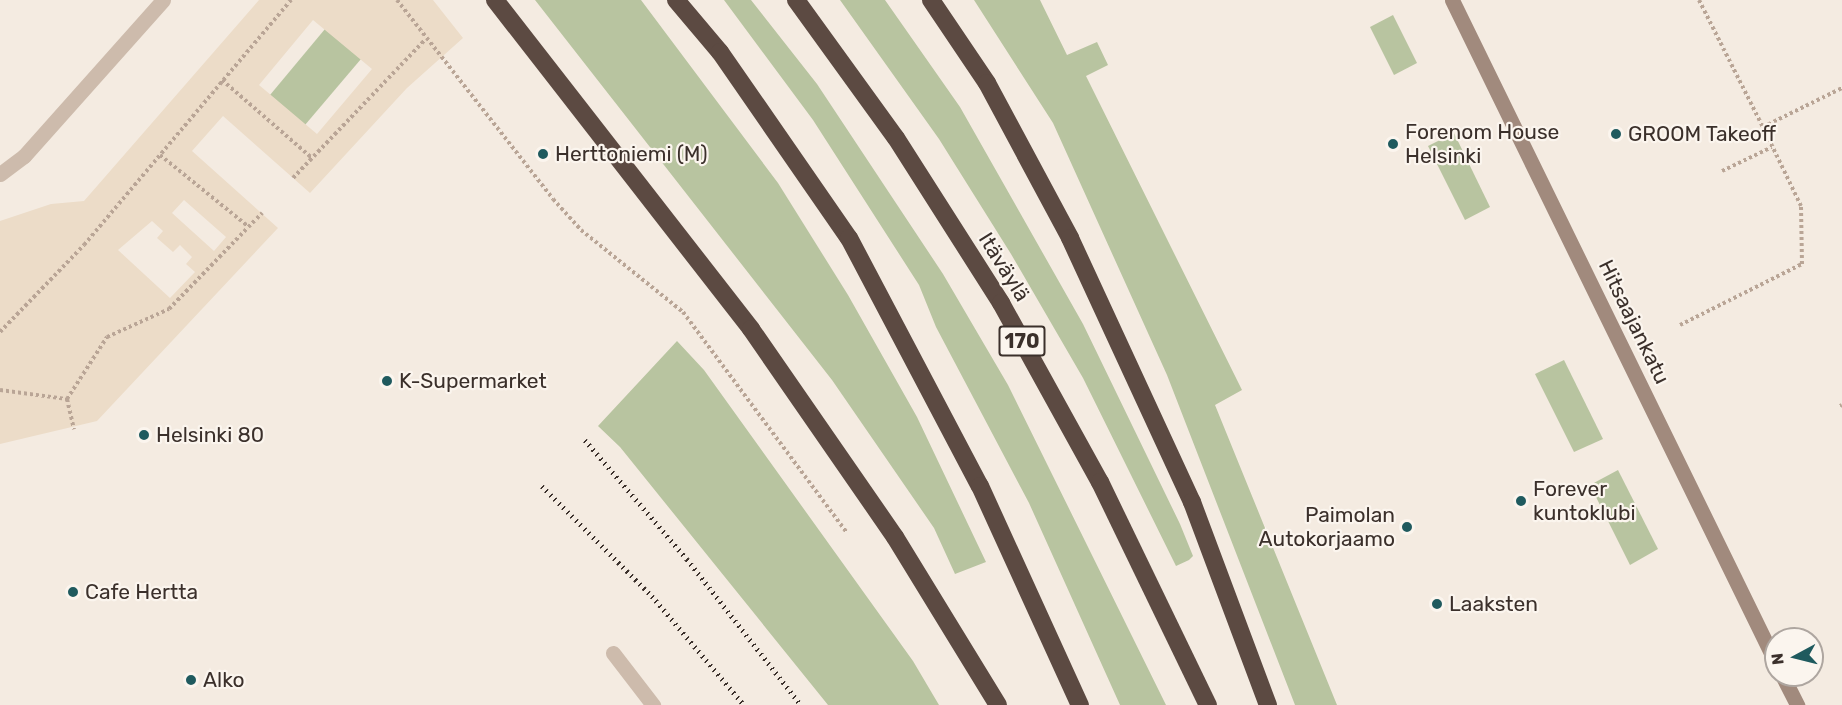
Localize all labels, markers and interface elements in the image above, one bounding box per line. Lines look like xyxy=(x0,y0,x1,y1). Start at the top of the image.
place label: Forenom House Helsinki xyxy=(1405,119,1559,169)
place label: GROOM Takeoff xyxy=(1628,121,1777,147)
marker: GROOM Takeoff xyxy=(1609,127,1623,141)
marker: Forenom House Helsinki xyxy=(1386,137,1400,151)
place label: Herttoniemi (M) xyxy=(555,141,708,167)
marker: Herttoniemi (M) xyxy=(536,147,550,161)
street label: Itäväylä xyxy=(973,228,1035,306)
street label: Hitsaajankatu xyxy=(1593,256,1675,388)
road number: 170 xyxy=(998,324,1046,358)
place label: K-Supermarket xyxy=(399,368,547,394)
marker: K-Supermarket xyxy=(380,374,394,388)
place label: Helsinki 80 xyxy=(156,422,264,448)
marker: Helsinki 80 xyxy=(137,428,151,442)
place label: Forever kuntoklubi xyxy=(1533,476,1635,526)
marker: Forever kuntoklubi xyxy=(1514,494,1528,508)
place label: Paimolan Autokorjaamo xyxy=(1259,502,1395,552)
marker: Paimolan Autokorjaamo xyxy=(1400,520,1414,534)
place label: Cafe Hertta xyxy=(85,579,198,605)
marker: Cafe Hertta xyxy=(66,585,80,599)
place label: Laaksten xyxy=(1449,591,1538,617)
marker: Laaksten xyxy=(1430,597,1444,611)
north arrow xyxy=(1764,627,1824,687)
text: N xyxy=(1767,652,1788,666)
place label: Alko xyxy=(203,667,245,693)
marker: Alko xyxy=(184,673,198,687)

